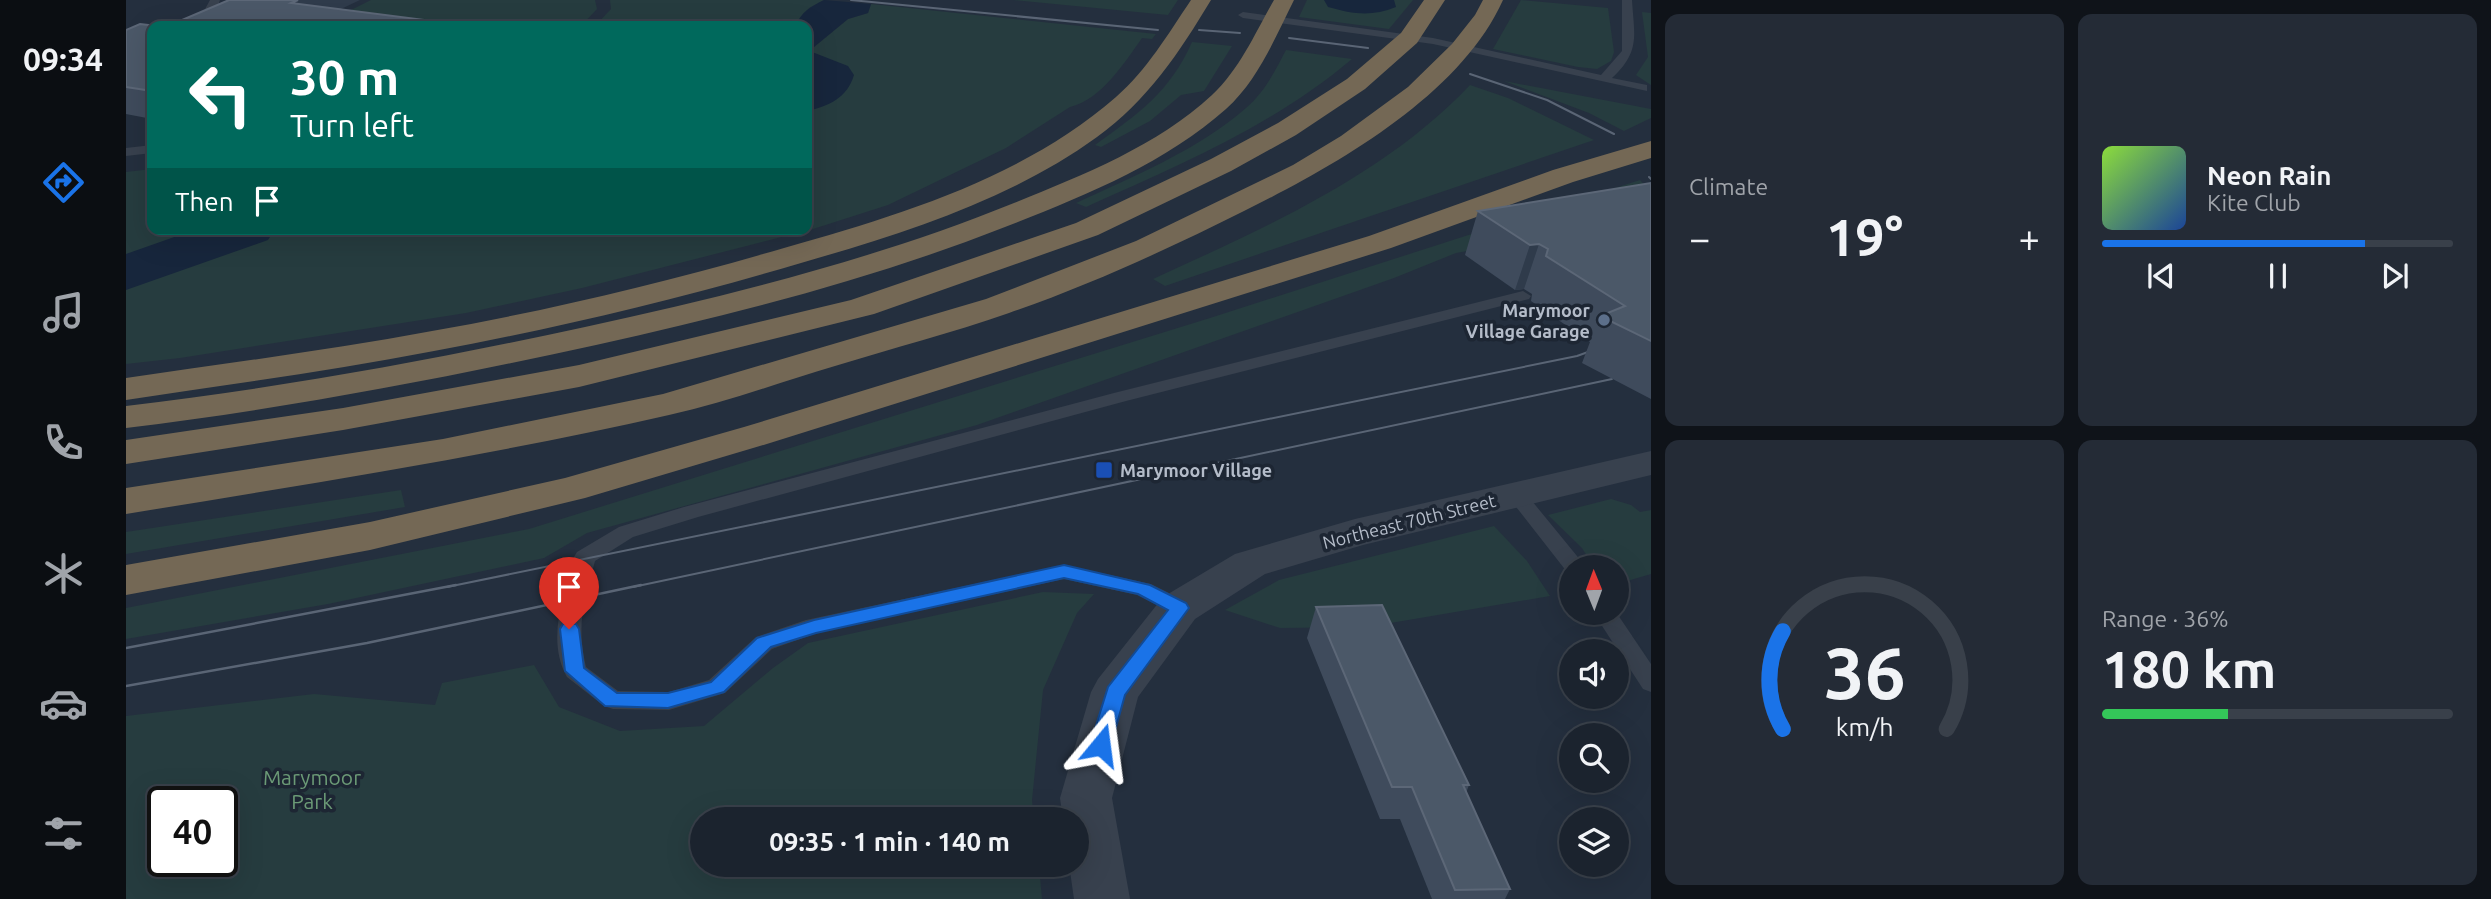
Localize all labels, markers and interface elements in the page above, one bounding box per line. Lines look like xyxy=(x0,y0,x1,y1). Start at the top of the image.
text: 09:34 xyxy=(23,41,103,77)
icon: left xyxy=(175,49,266,140)
text: 30 m xyxy=(290,49,399,104)
text: Turn left xyxy=(290,107,414,143)
icon: directions xyxy=(39,158,88,207)
text: Neon Rain xyxy=(2207,161,2332,190)
text: Climate xyxy=(1689,174,1768,199)
icon: arrive xyxy=(248,182,286,220)
text: Then xyxy=(175,187,234,216)
text: Kite Club xyxy=(2207,190,2301,215)
text: 19° xyxy=(1826,208,1903,266)
text: − xyxy=(1689,217,1710,259)
text: + xyxy=(2019,217,2040,259)
icon: previous xyxy=(2142,257,2180,295)
icon: pause xyxy=(2259,257,2297,295)
icon: next xyxy=(2376,257,2414,295)
icon: music xyxy=(39,288,88,337)
place label: Marymoor Village Garage xyxy=(1465,300,1591,341)
marker: Marymoor Village Garage xyxy=(1596,312,1612,328)
icon: phone xyxy=(39,418,88,467)
marker: Marymoor Village xyxy=(1094,460,1114,480)
place label: Marymoor Village xyxy=(1120,460,1272,480)
street label: Northeast 70th Street xyxy=(1320,490,1498,552)
icon: climate xyxy=(39,549,88,598)
north arrow xyxy=(1559,555,1629,625)
map controls xyxy=(1559,555,1629,877)
pin xyxy=(539,557,599,629)
icon: arrive xyxy=(550,568,588,606)
text: Range · 36% xyxy=(2102,606,2229,631)
text: 36 xyxy=(1823,631,1906,713)
button: sound xyxy=(1559,639,1629,709)
text: 180 km xyxy=(2102,640,2276,698)
icon: car xyxy=(39,679,88,728)
position arrow xyxy=(1064,708,1138,782)
text: km/h xyxy=(1836,712,1893,740)
button: search xyxy=(1559,723,1629,793)
park label: Marymoor Park xyxy=(263,765,361,813)
speed limit sign: 40 xyxy=(147,786,238,877)
button: layers xyxy=(1559,807,1629,877)
icon: filters xyxy=(39,809,88,858)
text: 09:35 · 1 min · 140 m xyxy=(769,827,1010,856)

